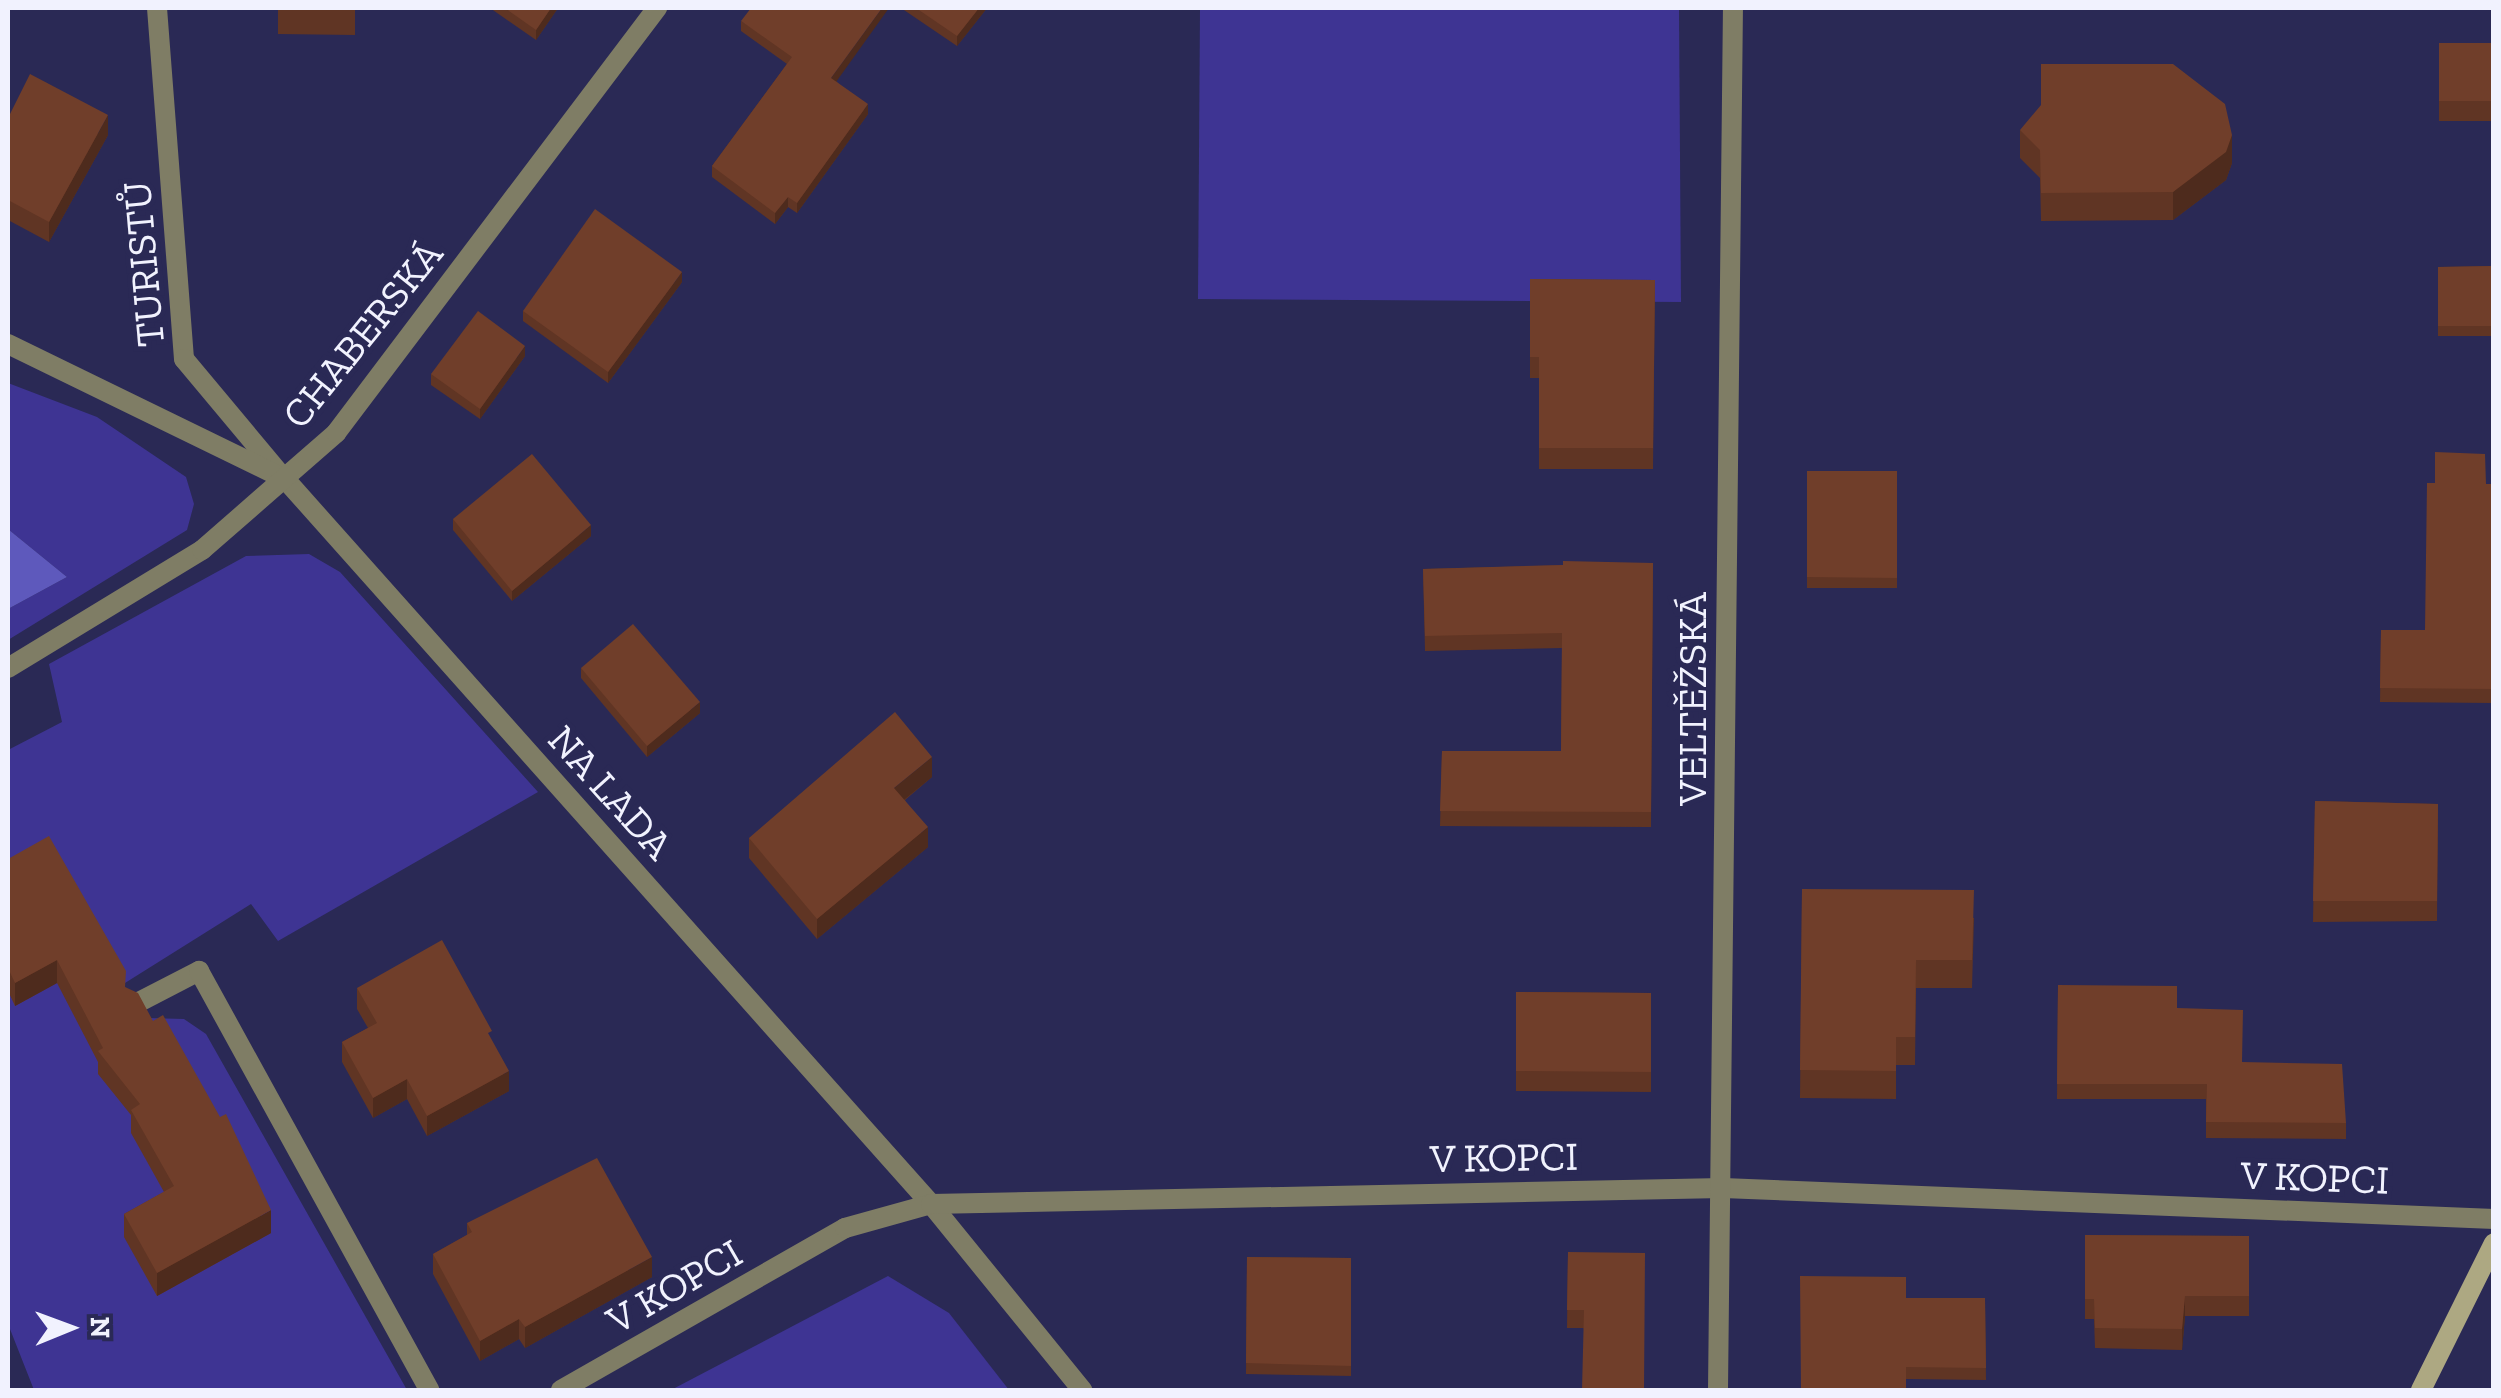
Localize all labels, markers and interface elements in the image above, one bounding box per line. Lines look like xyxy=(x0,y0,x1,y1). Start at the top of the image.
street label: TURISTŮ xyxy=(112,179,174,349)
street label: CHABERSKÁ xyxy=(272,231,452,437)
street label: VELTĚŽSKÁ xyxy=(1668,592,1716,806)
street label: NA LADA xyxy=(538,715,684,869)
street label: V KOPCI xyxy=(1429,1132,1579,1182)
street label: V KOPCI xyxy=(2239,1150,2391,1204)
street label: V KOPCI xyxy=(597,1228,751,1344)
north arrow xyxy=(20,1278,120,1378)
text: N xyxy=(84,1317,117,1338)

